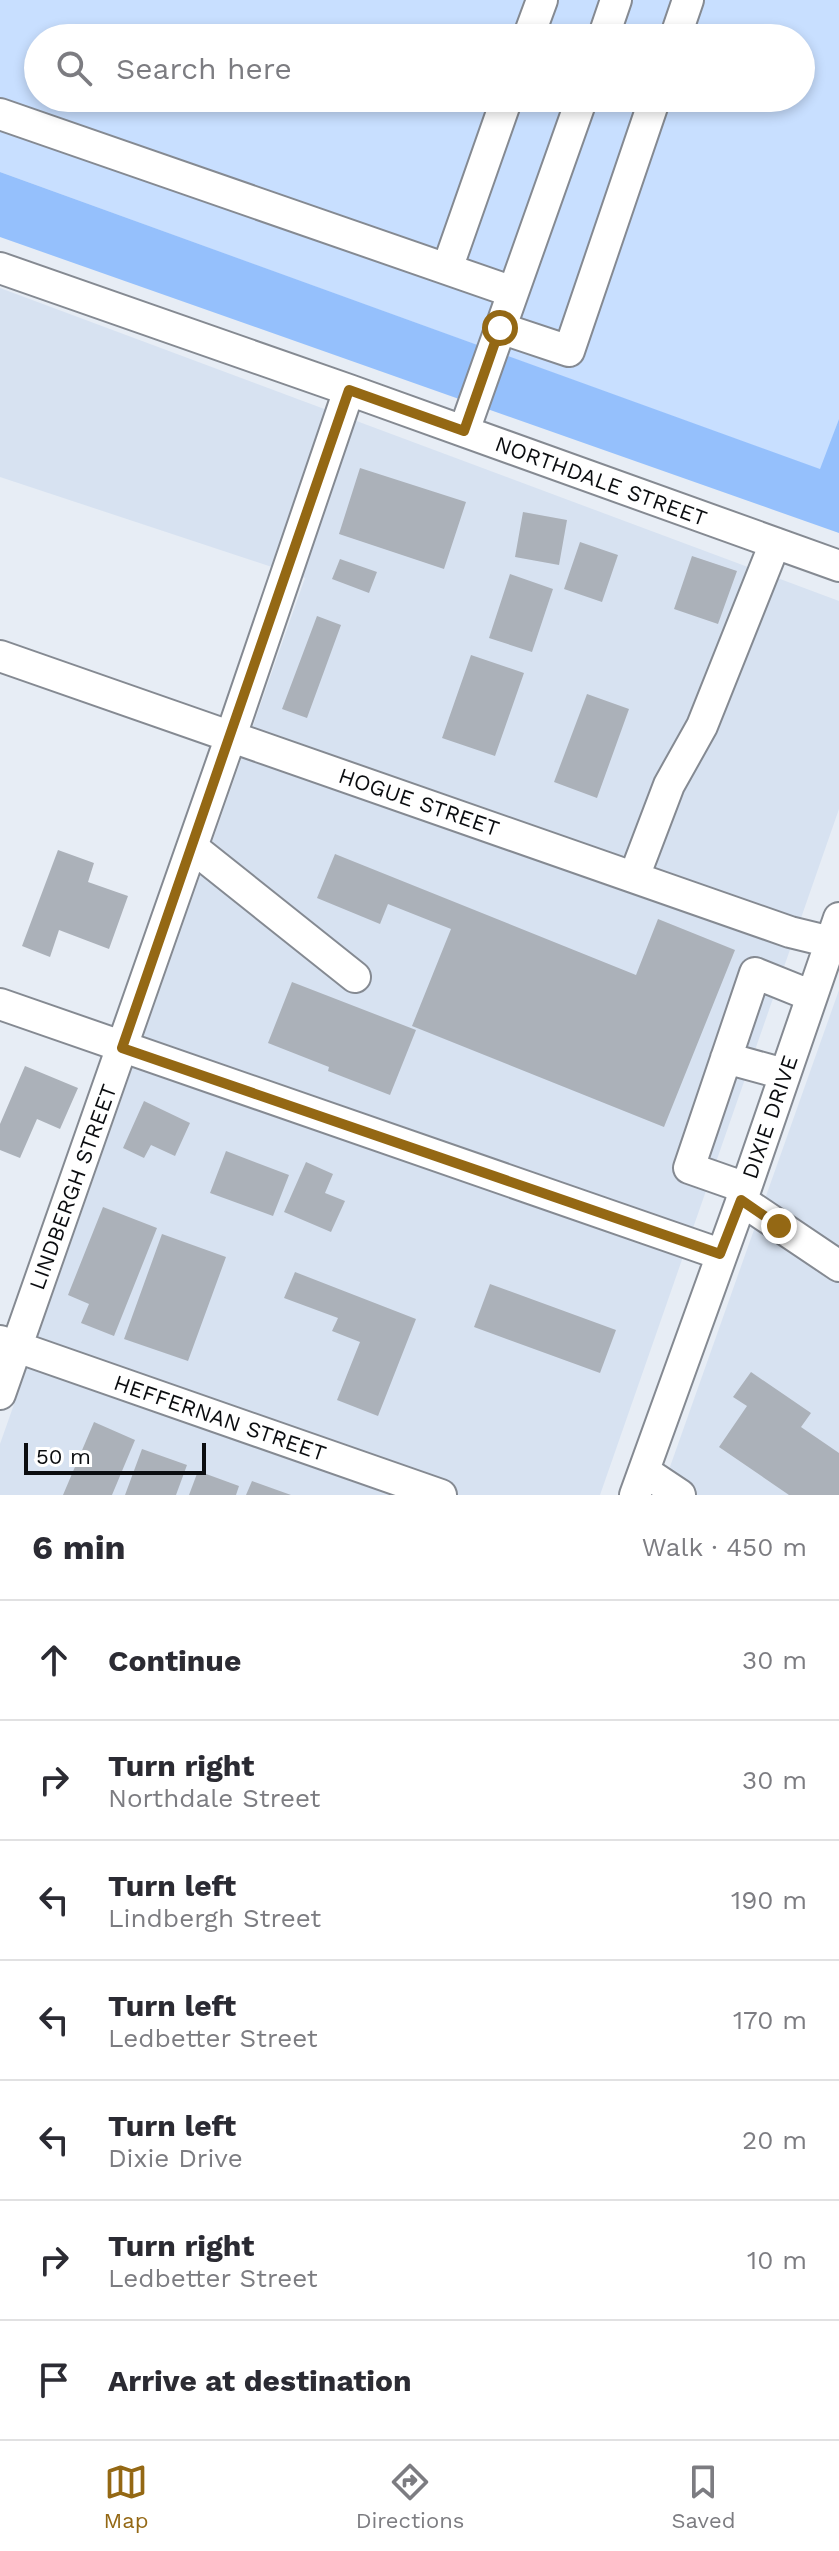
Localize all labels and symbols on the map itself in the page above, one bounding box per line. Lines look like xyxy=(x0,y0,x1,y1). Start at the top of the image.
route start xyxy=(482,310,518,346)
street label: NORTHDALE STREET xyxy=(492,431,710,531)
street label: HOGUE STREET xyxy=(335,763,503,841)
street label: DIXIE DRIVE xyxy=(737,1052,803,1182)
street label: LINDBERGH STREET xyxy=(24,1081,122,1293)
route end xyxy=(761,1208,797,1244)
street label: HEFFERNAN STREET xyxy=(111,1370,329,1466)
scale bar xyxy=(24,1439,206,1475)

